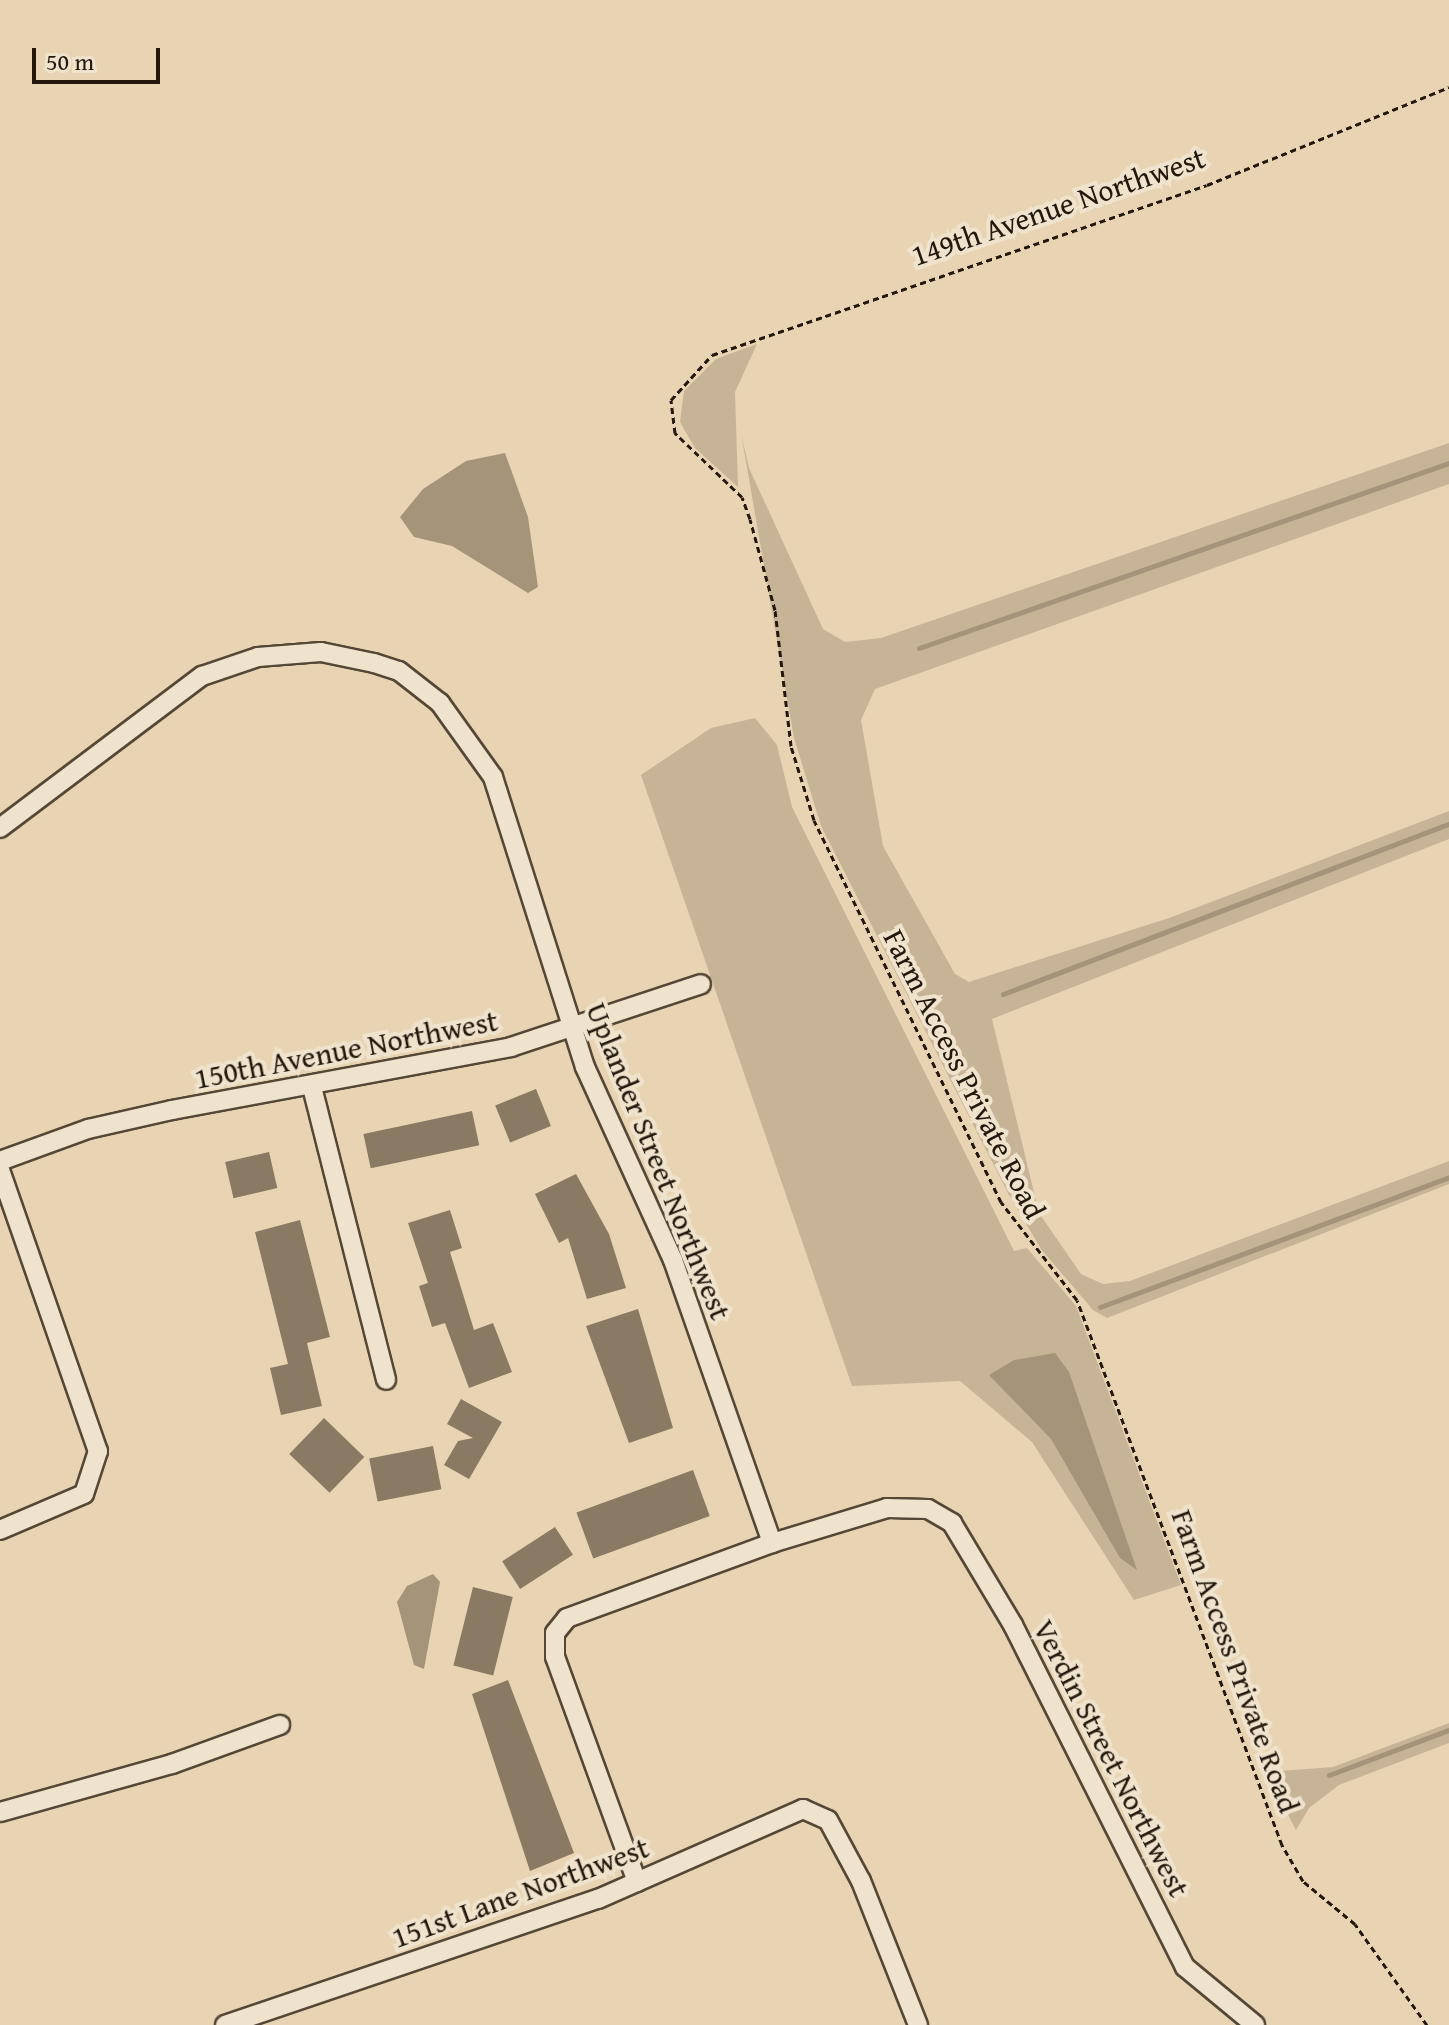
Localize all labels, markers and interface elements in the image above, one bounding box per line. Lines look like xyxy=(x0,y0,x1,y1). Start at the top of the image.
scale bar xyxy=(36,32,164,82)
text: 50 m xyxy=(46,44,94,79)
street label: 149th Avenue Northwest xyxy=(906,139,1210,273)
street label: Farm Access Private Road xyxy=(876,923,1054,1225)
street label: Uplander Street Northwest xyxy=(579,997,739,1325)
street label: 150th Avenue Northwest xyxy=(191,1002,501,1096)
street label: Farm Access Private Road xyxy=(1164,1505,1308,1817)
street label: Verdin Street Northwest xyxy=(1026,1613,1198,1903)
street label: 151st Lane Northwest xyxy=(387,1829,653,1955)

